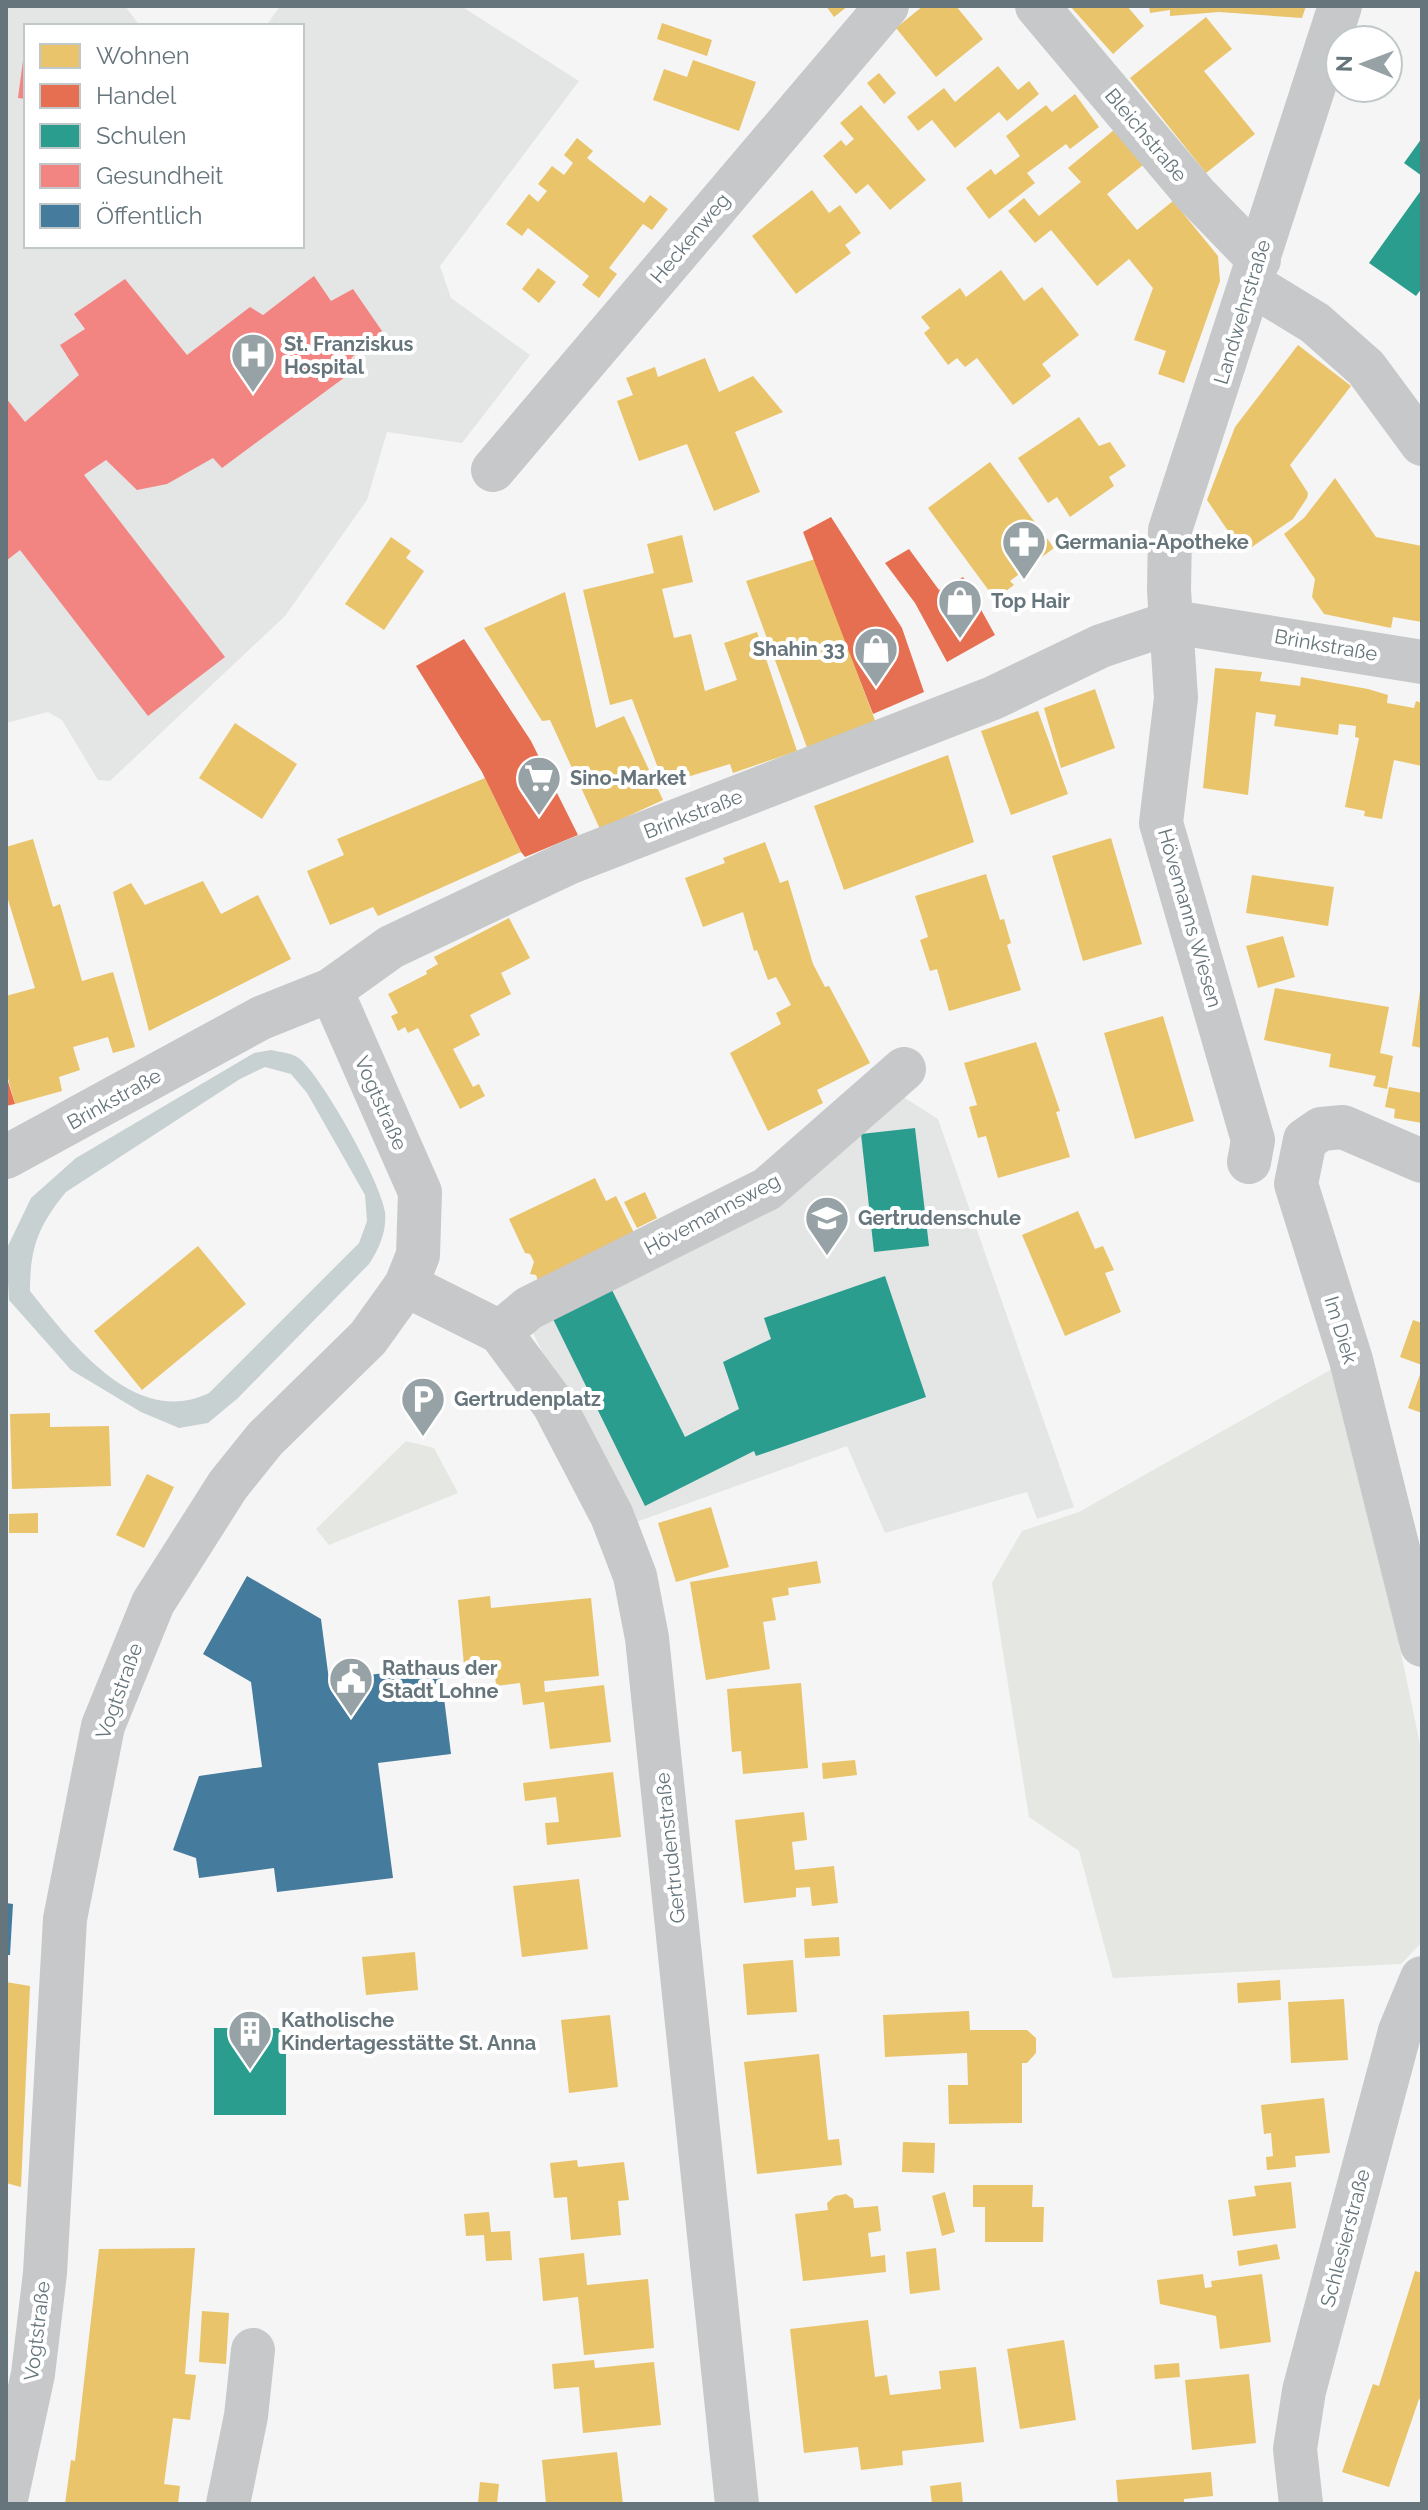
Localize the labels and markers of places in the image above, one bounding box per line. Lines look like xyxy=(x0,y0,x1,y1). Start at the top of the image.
hospital icon: St. Franziskus Hospital xyxy=(229,331,277,394)
place label: St. Franziskus Hospital xyxy=(284,332,414,379)
pharmacy icon: Germania-Apotheke xyxy=(1000,518,1048,581)
place label: Germania-Apotheke xyxy=(1055,530,1249,554)
shop icon: Top Hair xyxy=(936,577,984,640)
place label: Top Hair xyxy=(991,589,1070,613)
shop icon: Shahin 33 xyxy=(852,625,900,688)
place label: Shahin 33 xyxy=(753,637,845,661)
supermarket icon: Sino-Market xyxy=(515,754,563,817)
place label: Sino-Market xyxy=(570,766,687,790)
school or university icon: Gertrudenschule xyxy=(803,1194,851,1257)
place label: Gertrudenschule xyxy=(858,1206,1021,1230)
parking icon: Gertrudenplatz xyxy=(399,1375,447,1438)
place label: Gertrudenplatz xyxy=(454,1387,601,1411)
public building icon: Rathaus der Stadt Lohne xyxy=(327,1655,375,1718)
place label: Rathaus der Stadt Lohne xyxy=(382,1656,498,1703)
building icon: Katholische Kindertagesstätte St. Anna xyxy=(226,2008,274,2071)
place label: Katholische Kindertagesstätte St. Anna xyxy=(281,2008,536,2055)

